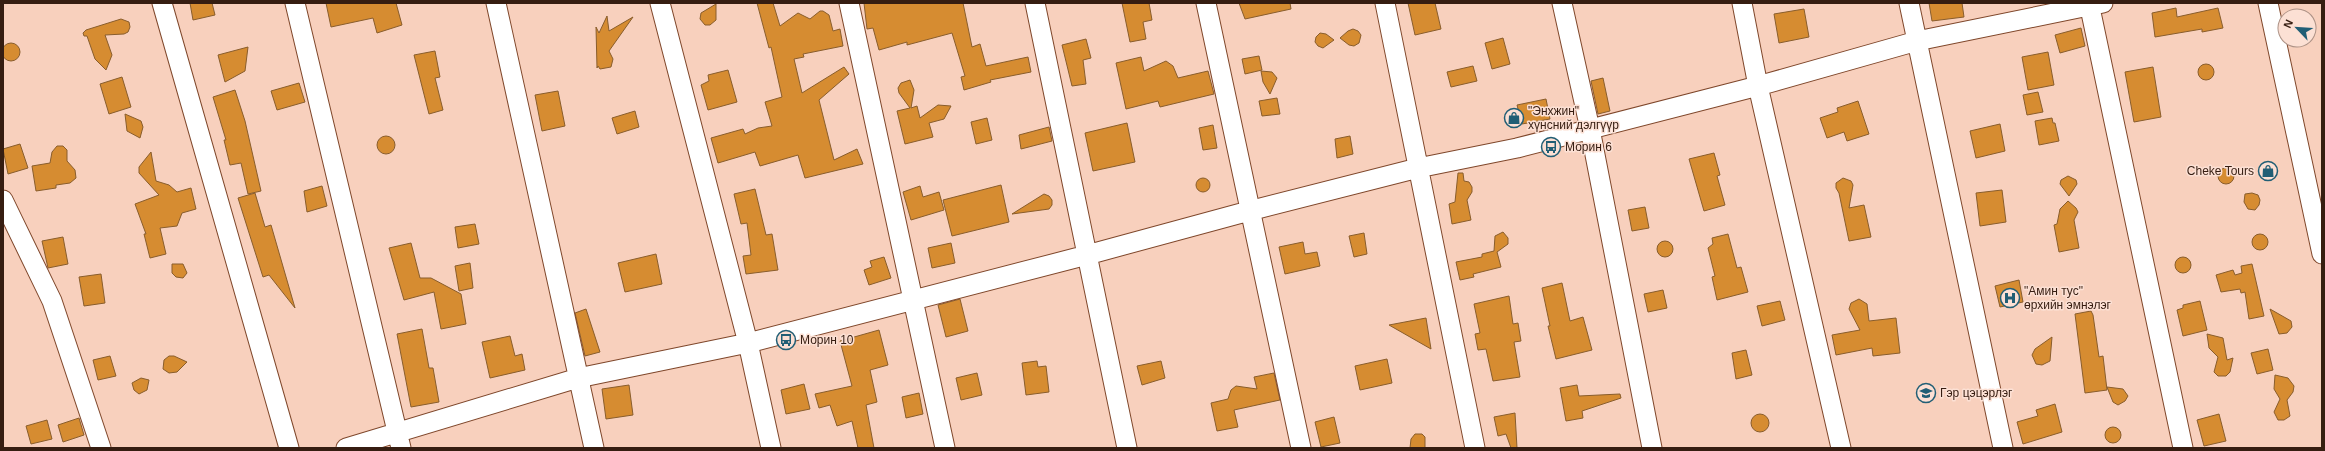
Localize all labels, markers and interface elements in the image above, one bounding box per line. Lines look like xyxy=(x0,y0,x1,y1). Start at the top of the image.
north arrow xyxy=(2277,8,2317,48)
text: N xyxy=(2281,18,2295,30)
place label: "Энхжин" хүнсний дэлгүүр xyxy=(1528,104,1619,132)
shop icon: "Энхжин" хүнсний дэлгүүр xyxy=(1503,107,1525,129)
bus stop icon: Морин 6 xyxy=(1540,136,1562,158)
place label: Морин 6 xyxy=(1565,140,1612,154)
shop icon: Cheke Tours xyxy=(2257,160,2279,182)
place label: Cheke Tours xyxy=(2187,164,2254,178)
place label: "Амин тус" өрхийн эмнэлэг xyxy=(2024,284,2112,312)
hospital icon: "Амин тус" өрхийн эмнэлэг xyxy=(1999,287,2021,309)
bus stop icon: Морин 10 xyxy=(775,329,797,351)
place label: Морин 10 xyxy=(800,333,854,347)
school or university icon: Гэр цэцэрлэг xyxy=(1915,382,1937,404)
place label: Гэр цэцэрлэг xyxy=(1940,386,2013,400)

